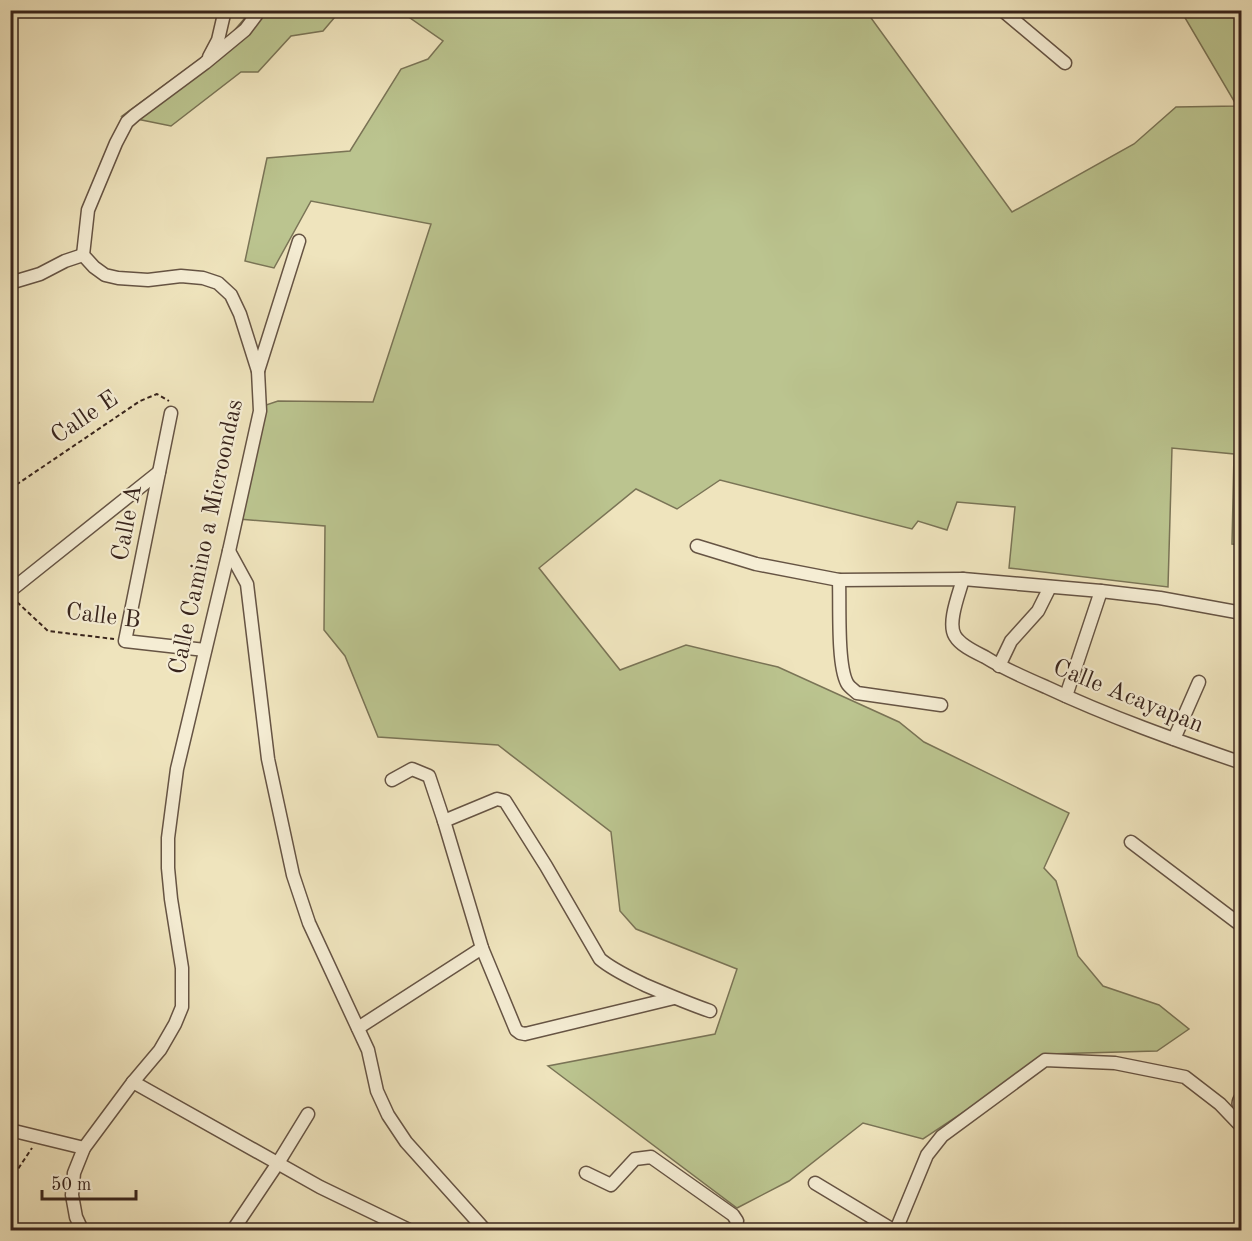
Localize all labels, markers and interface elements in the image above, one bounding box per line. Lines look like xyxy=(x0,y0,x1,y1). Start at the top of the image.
street label: Calle E xyxy=(47,387,123,449)
street label: Calle Camino a Microondas xyxy=(166,397,248,677)
street label: Calle A xyxy=(109,483,147,563)
street label: Calle B xyxy=(64,601,142,633)
street label: Calle Acayapan xyxy=(1049,656,1207,738)
scale bar xyxy=(42,1163,136,1201)
text: 50 m xyxy=(51,1176,91,1194)

